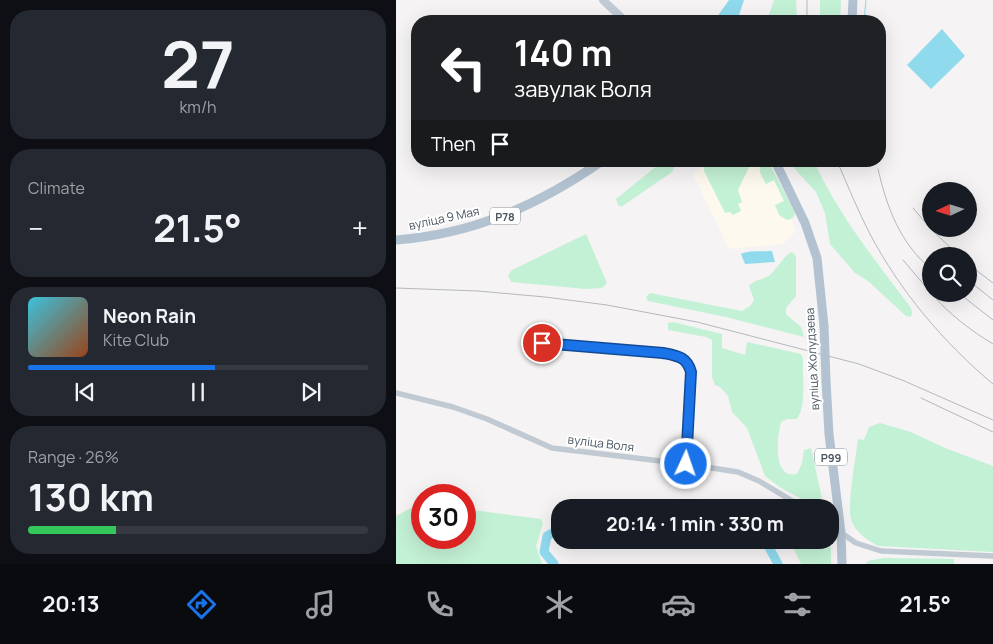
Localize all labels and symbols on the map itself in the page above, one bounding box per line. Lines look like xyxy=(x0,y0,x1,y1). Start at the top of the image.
north arrow xyxy=(922,182,977,238)
street label: вуліца 9 Мая xyxy=(407,202,481,234)
road number: Р78 xyxy=(490,208,520,225)
street label: вуліца Жолудзева xyxy=(801,307,823,411)
pin xyxy=(521,322,563,364)
street label: вуліца Воля xyxy=(567,430,635,456)
position arrow xyxy=(659,437,711,489)
road number: Р99 xyxy=(815,448,847,466)
speed limit sign: 30 xyxy=(411,484,476,549)

